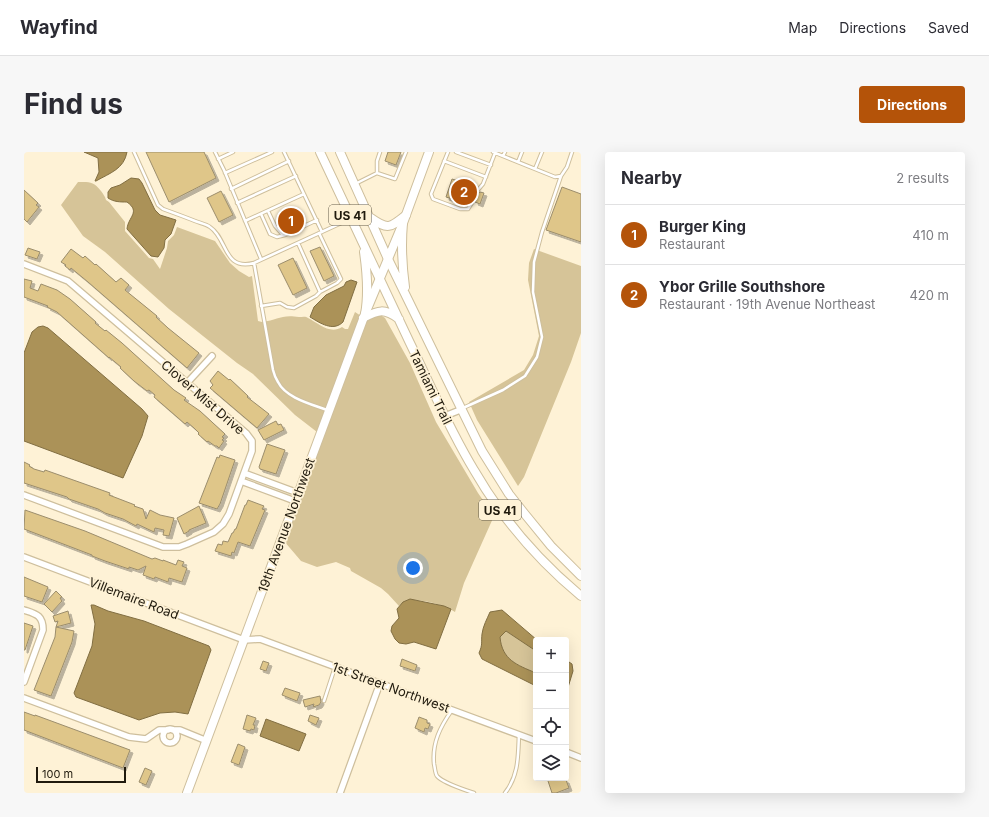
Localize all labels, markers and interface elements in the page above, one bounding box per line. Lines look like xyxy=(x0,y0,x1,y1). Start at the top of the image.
text: Wayfind xyxy=(20,16,98,39)
text: Map xyxy=(788,19,817,36)
text: Directions xyxy=(839,19,906,36)
text: Saved xyxy=(928,19,969,36)
button: Directions xyxy=(859,86,965,123)
text: Find us xyxy=(24,87,123,121)
text: Nearby xyxy=(621,168,682,188)
text: 2 results xyxy=(896,170,949,186)
pin: 2 xyxy=(451,177,477,207)
road number: US 41 xyxy=(329,205,371,225)
pin: 1 xyxy=(278,206,304,236)
text: Burger King xyxy=(659,217,746,236)
text: 1 xyxy=(631,227,637,243)
text: 410 m xyxy=(912,227,949,243)
text: Restaurant xyxy=(659,236,725,252)
text: Ybor Grille Southshore xyxy=(659,277,825,296)
text: 2 xyxy=(630,287,638,303)
text: 420 m xyxy=(909,287,949,303)
text: Restaurant · 19th Avenue Northeast xyxy=(659,296,875,312)
street label: Tamiami Trail xyxy=(406,347,456,427)
street label: Clover Mist Drive xyxy=(158,356,248,438)
street label: 19th Avenue Northwest xyxy=(254,455,318,595)
road number: US 41 xyxy=(479,500,521,520)
your location xyxy=(403,558,423,578)
street label: Villemaire Road xyxy=(87,573,181,623)
map controls xyxy=(533,637,569,781)
button: + xyxy=(533,637,569,673)
street label: 1st Street Northwest xyxy=(330,658,452,716)
button: − xyxy=(533,673,569,709)
button: locate xyxy=(533,709,569,745)
button: layers xyxy=(533,745,569,781)
scale bar xyxy=(36,765,126,784)
text: 100 m xyxy=(42,767,73,781)

